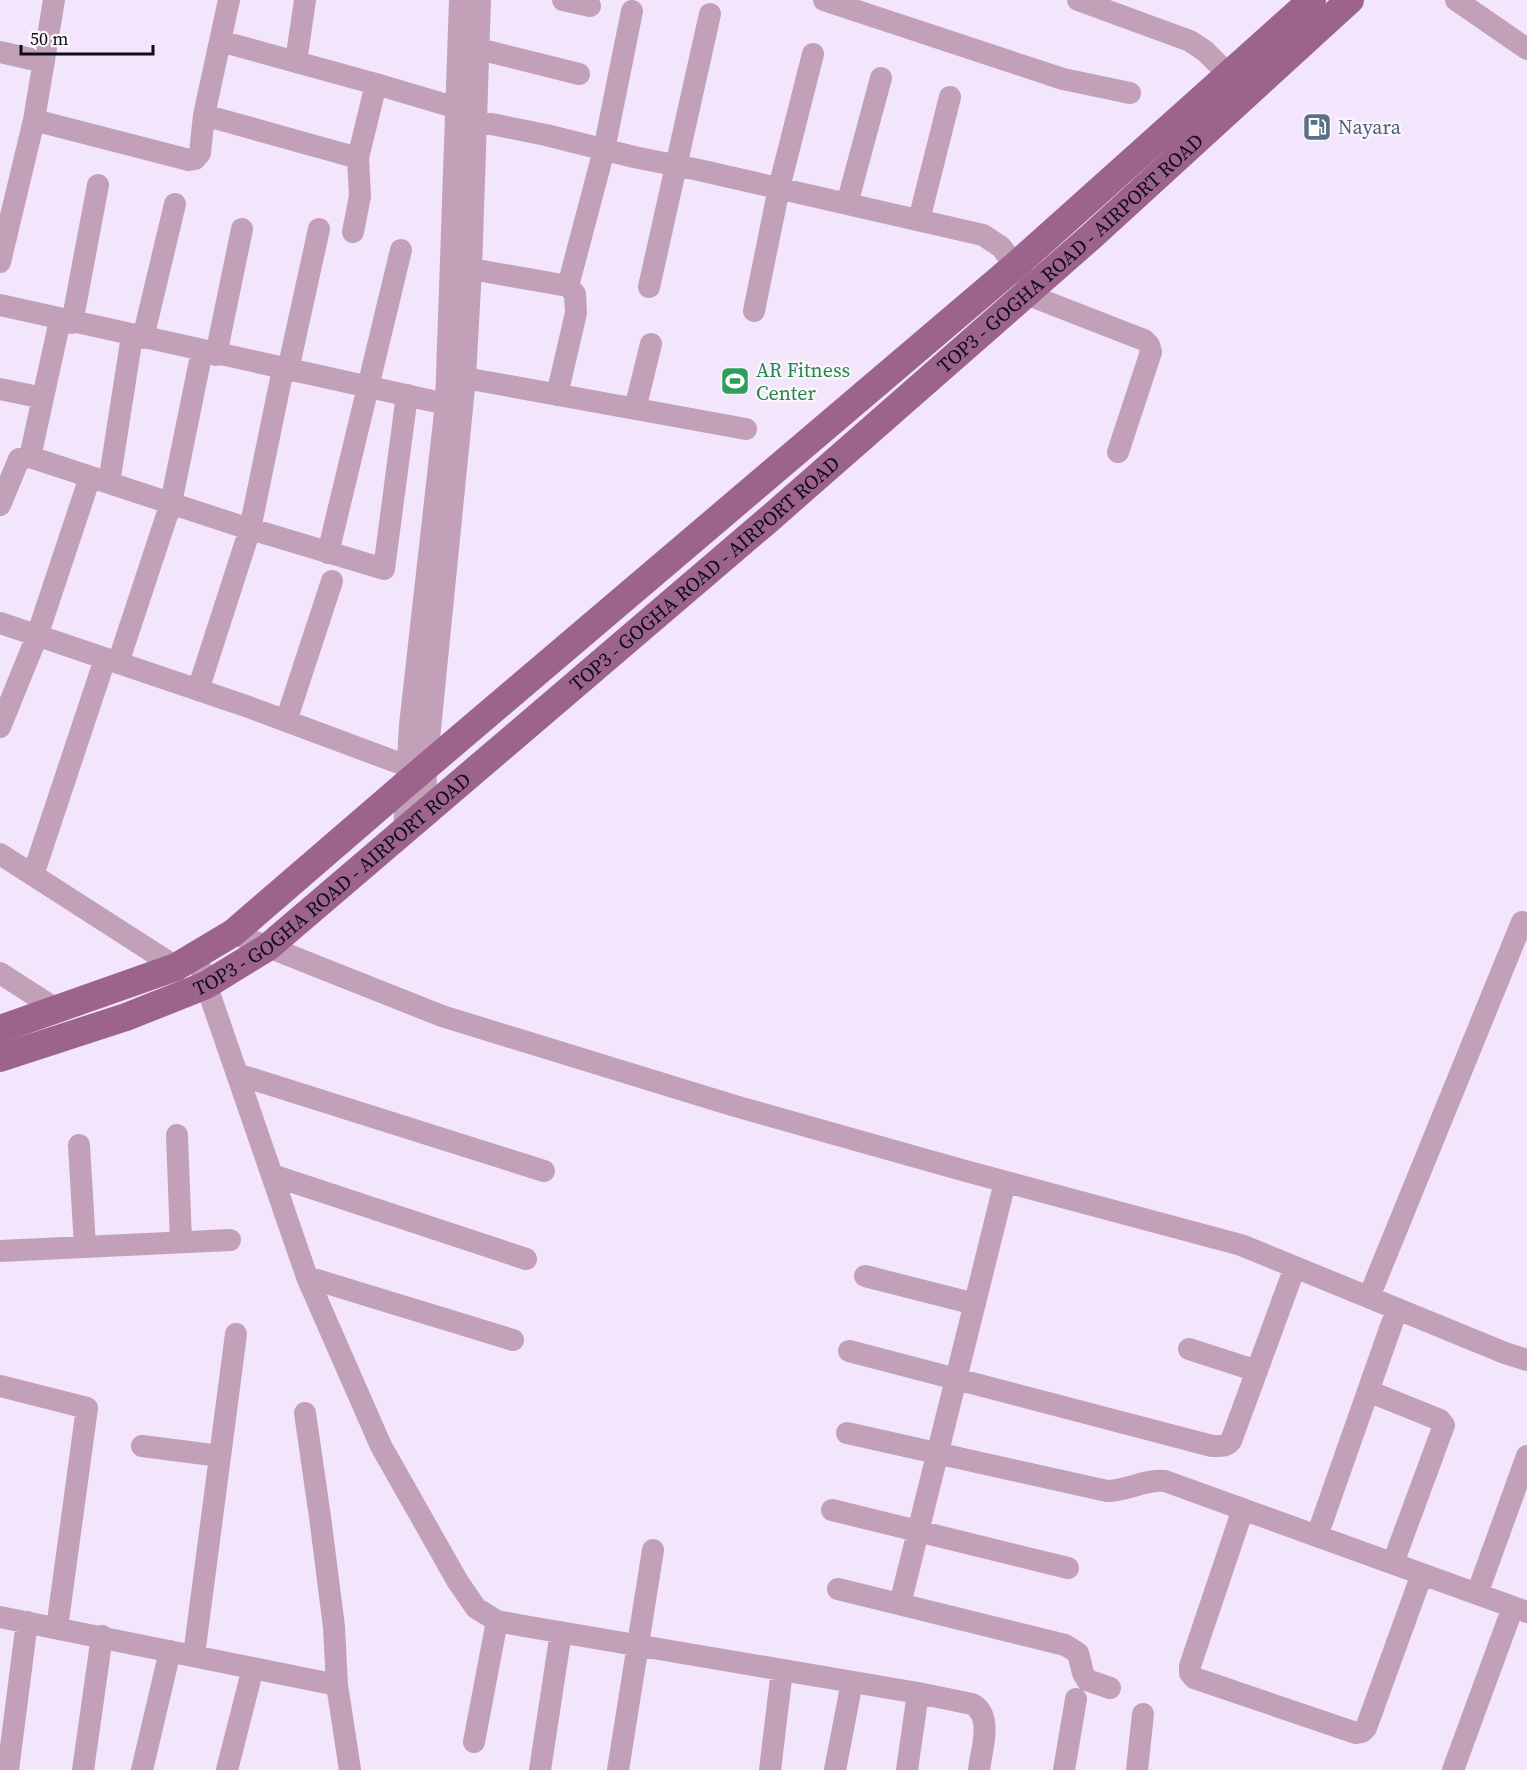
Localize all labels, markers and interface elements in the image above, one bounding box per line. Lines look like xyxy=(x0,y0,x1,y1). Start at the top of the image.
scale bar xyxy=(21,18,153,56)
text: 50 m xyxy=(30,26,68,51)
fuel station icon: Nayara xyxy=(1301,111,1333,143)
place label: Nayara xyxy=(1338,113,1402,141)
street label: TOP3 - GOGHA ROAD - AIRPORT ROAD xyxy=(931,127,1209,380)
place label: AR Fitness Center xyxy=(756,356,850,407)
sports icon: AR Fitness Center xyxy=(719,365,751,397)
street label: TOP3 - GOGHA ROAD - AIRPORT ROAD xyxy=(563,449,846,698)
street label: TOP3 - GOGHA ROAD - AIRPORT ROAD xyxy=(189,766,477,1003)

